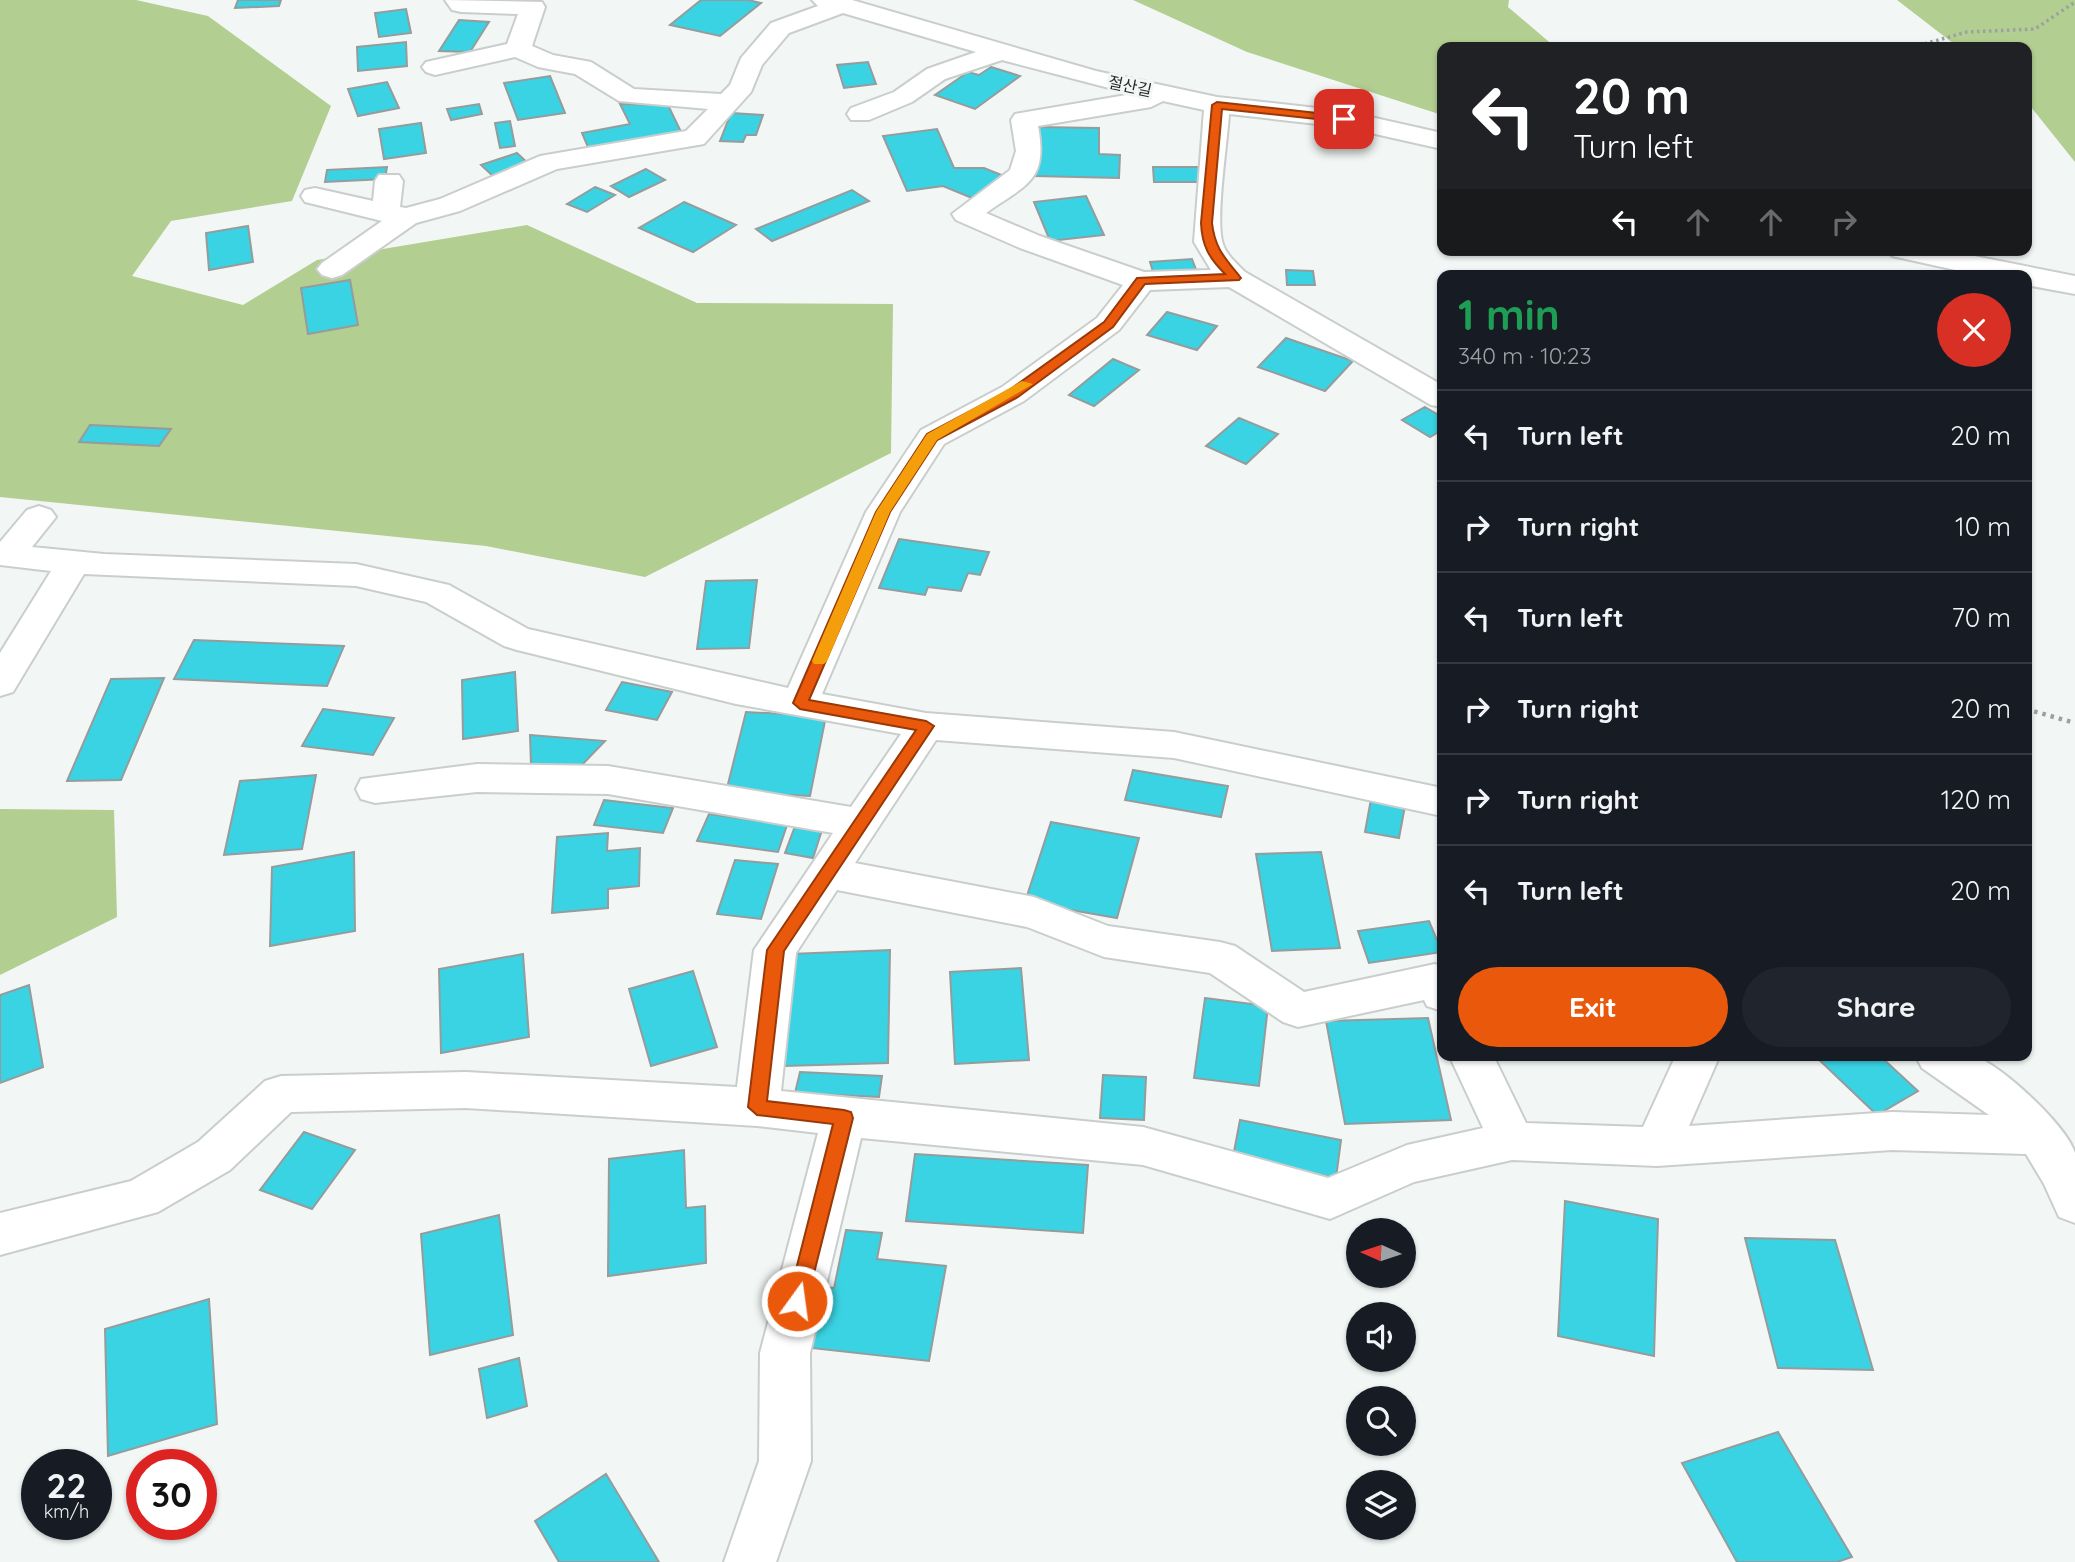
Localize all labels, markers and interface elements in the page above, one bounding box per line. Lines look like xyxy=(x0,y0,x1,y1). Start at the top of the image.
text: 20 m xyxy=(1573,65,1690,126)
icon: left xyxy=(1458,70,1549,161)
street label: 절산길 xyxy=(1106,72,1154,100)
pin xyxy=(1314,89,1374,149)
icon: arrive xyxy=(1325,100,1363,138)
text: Turn left xyxy=(1573,126,1694,166)
icon: left xyxy=(1606,203,1644,241)
icon: ahead xyxy=(1679,203,1717,241)
icon: ahead xyxy=(1752,203,1790,241)
icon: right xyxy=(1825,203,1863,241)
text: 1 min xyxy=(1458,288,1560,341)
button: close xyxy=(1937,293,2011,367)
text: 340 m · 10:23 xyxy=(1458,341,1591,370)
icon: left xyxy=(1458,417,1496,455)
text: Turn left xyxy=(1517,419,1624,452)
text: 20 m xyxy=(1950,419,2011,452)
icon: right xyxy=(1458,508,1496,546)
text: Turn right xyxy=(1517,510,1639,543)
text: 10 m xyxy=(1955,510,2011,543)
icon: left xyxy=(1458,599,1496,637)
text: Turn left xyxy=(1517,601,1624,634)
text: 70 m xyxy=(1951,601,2011,634)
icon: right xyxy=(1458,690,1496,728)
text: Turn right xyxy=(1517,692,1639,725)
text: 20 m xyxy=(1950,692,2011,725)
icon: right xyxy=(1458,781,1496,819)
text: Turn right xyxy=(1517,783,1639,816)
text: 120 m xyxy=(1941,783,2011,816)
icon: left xyxy=(1458,872,1496,910)
text: Turn left xyxy=(1517,874,1624,907)
text: 20 m xyxy=(1950,874,2011,907)
button: Exit xyxy=(1458,967,1728,1047)
button: Share xyxy=(1742,967,2011,1047)
north arrow xyxy=(1346,1218,1416,1288)
map controls xyxy=(1346,1218,1416,1540)
position arrow xyxy=(760,1264,834,1338)
button: sound xyxy=(1346,1302,1416,1372)
button: search xyxy=(1346,1386,1416,1456)
speed limit sign: 30 xyxy=(126,1449,217,1540)
text: 22 xyxy=(47,1463,86,1507)
button: layers xyxy=(1346,1470,1416,1540)
text: km/h xyxy=(44,1500,89,1523)

